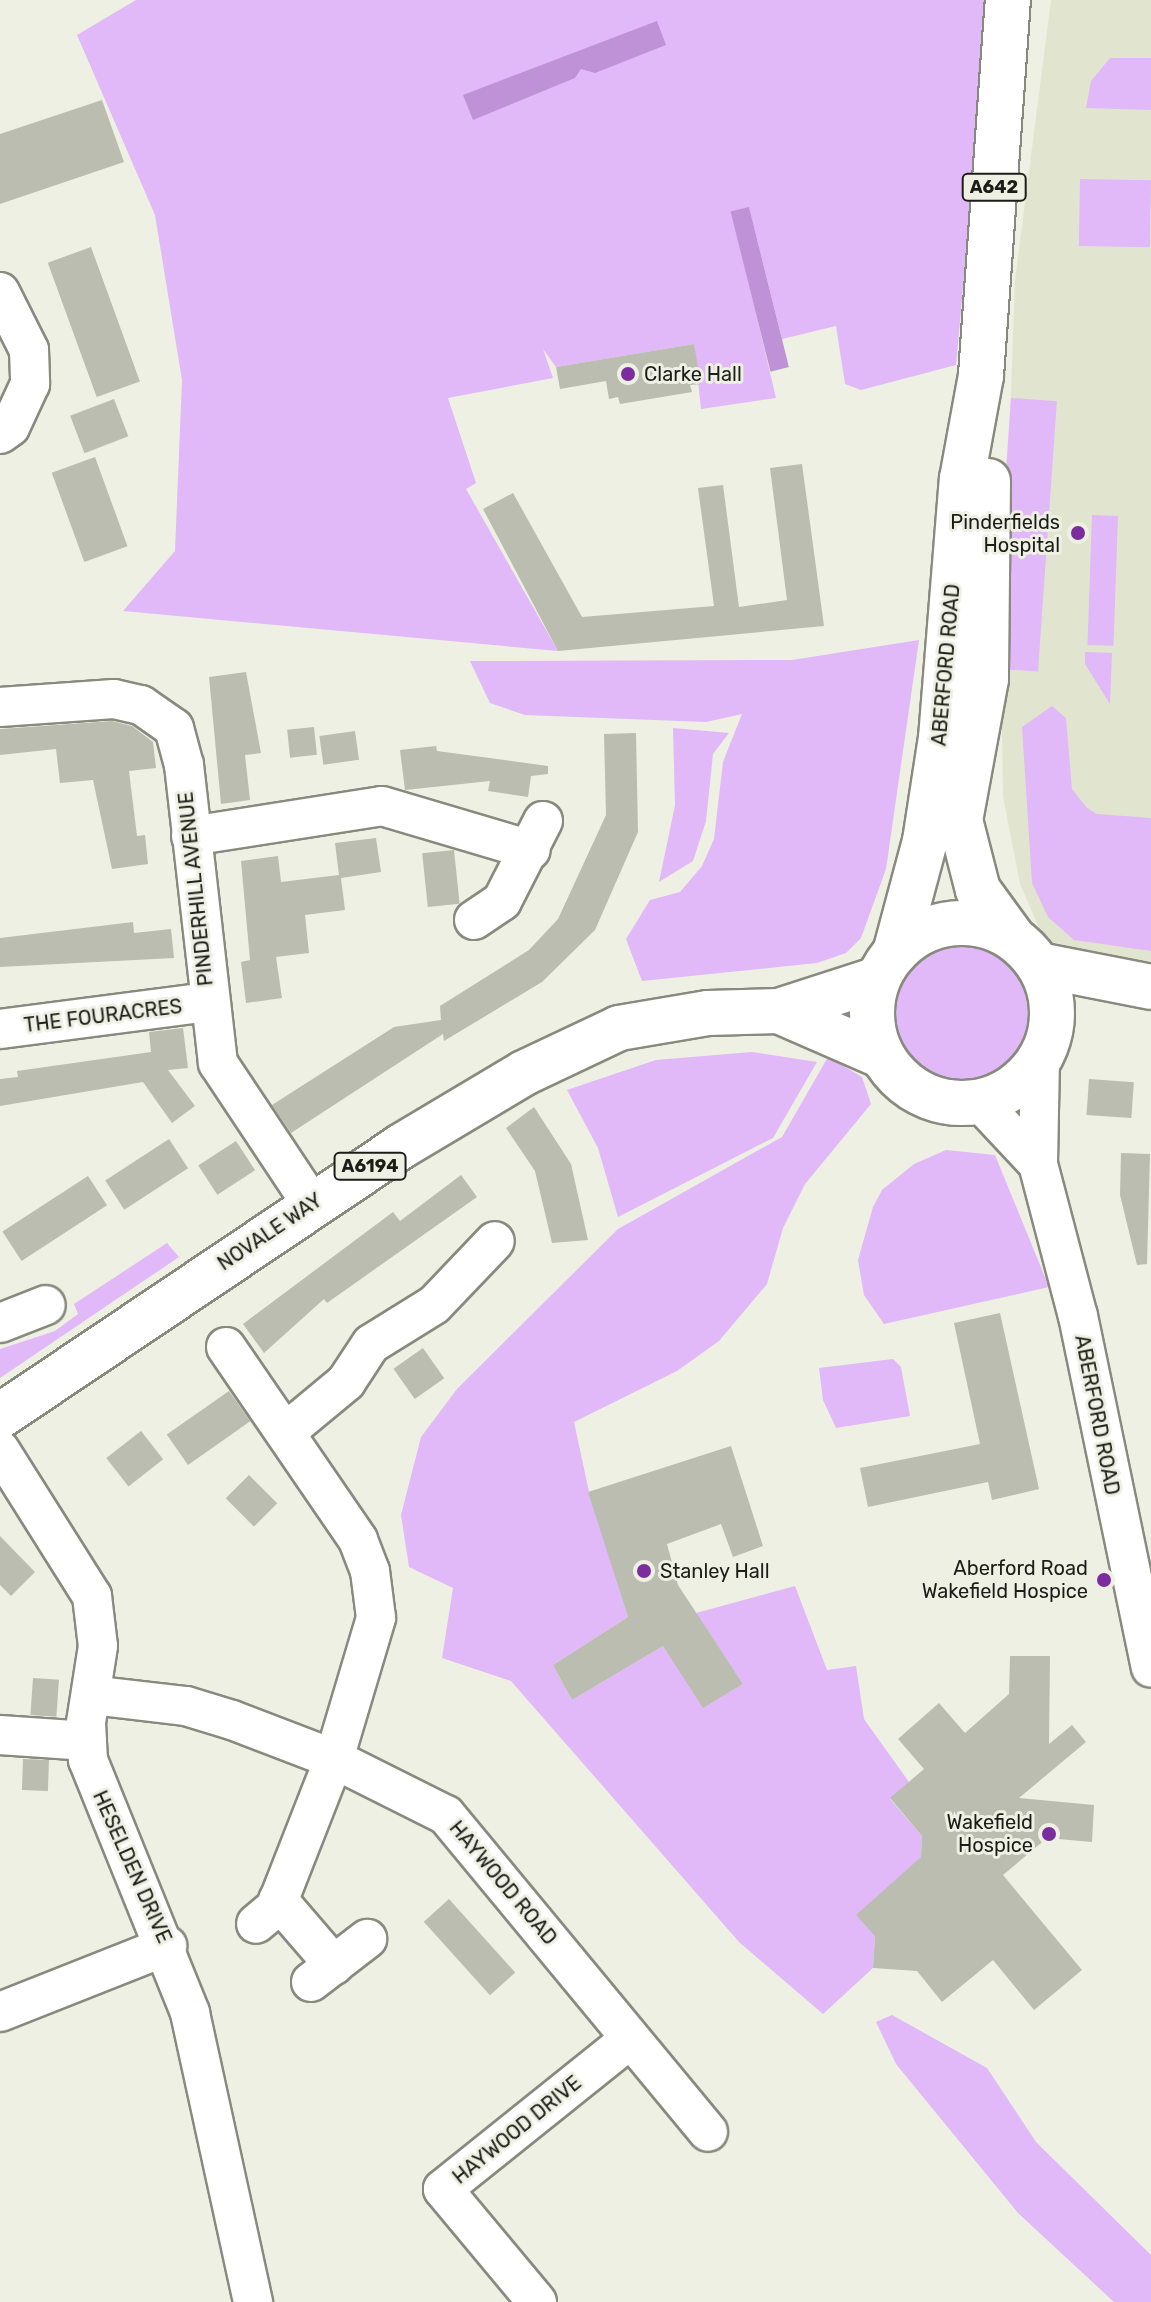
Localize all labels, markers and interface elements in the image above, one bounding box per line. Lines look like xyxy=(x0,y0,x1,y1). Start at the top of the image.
road number: A642 xyxy=(960,173,1028,201)
place label: Clarke Hall xyxy=(644,362,742,386)
marker: Clarke Hall xyxy=(619,365,637,383)
place label: Pinderfields Hospital xyxy=(950,510,1060,557)
marker: Pinderfields Hospital xyxy=(1067,522,1089,544)
street label: ABERFORD ROAD xyxy=(927,583,965,747)
street label: PINDERHILL AVENUE xyxy=(174,790,218,988)
street label: THE FOURACRES xyxy=(23,994,183,1038)
road number: A6194 xyxy=(332,1152,408,1180)
street label: NOVALE WAY xyxy=(213,1188,327,1276)
street label: ABERFORD ROAD xyxy=(1070,1333,1124,1497)
place label: Aberford Road Wakefield Hospice xyxy=(922,1556,1088,1603)
place label: Stanley Hall xyxy=(660,1559,770,1583)
marker: Stanley Hall xyxy=(635,1562,653,1580)
marker: Aberford Road Wakefield Hospice xyxy=(1095,1571,1113,1589)
street label: HESELDEN DRIVE xyxy=(88,1787,176,1947)
place label: Wakefield Hospice xyxy=(947,1810,1033,1857)
street label: HAYWOOD ROAD xyxy=(444,1816,562,1950)
marker: Wakefield Hospice xyxy=(1040,1825,1058,1843)
street label: HAYWOOD DRIVE xyxy=(448,2071,586,2189)

